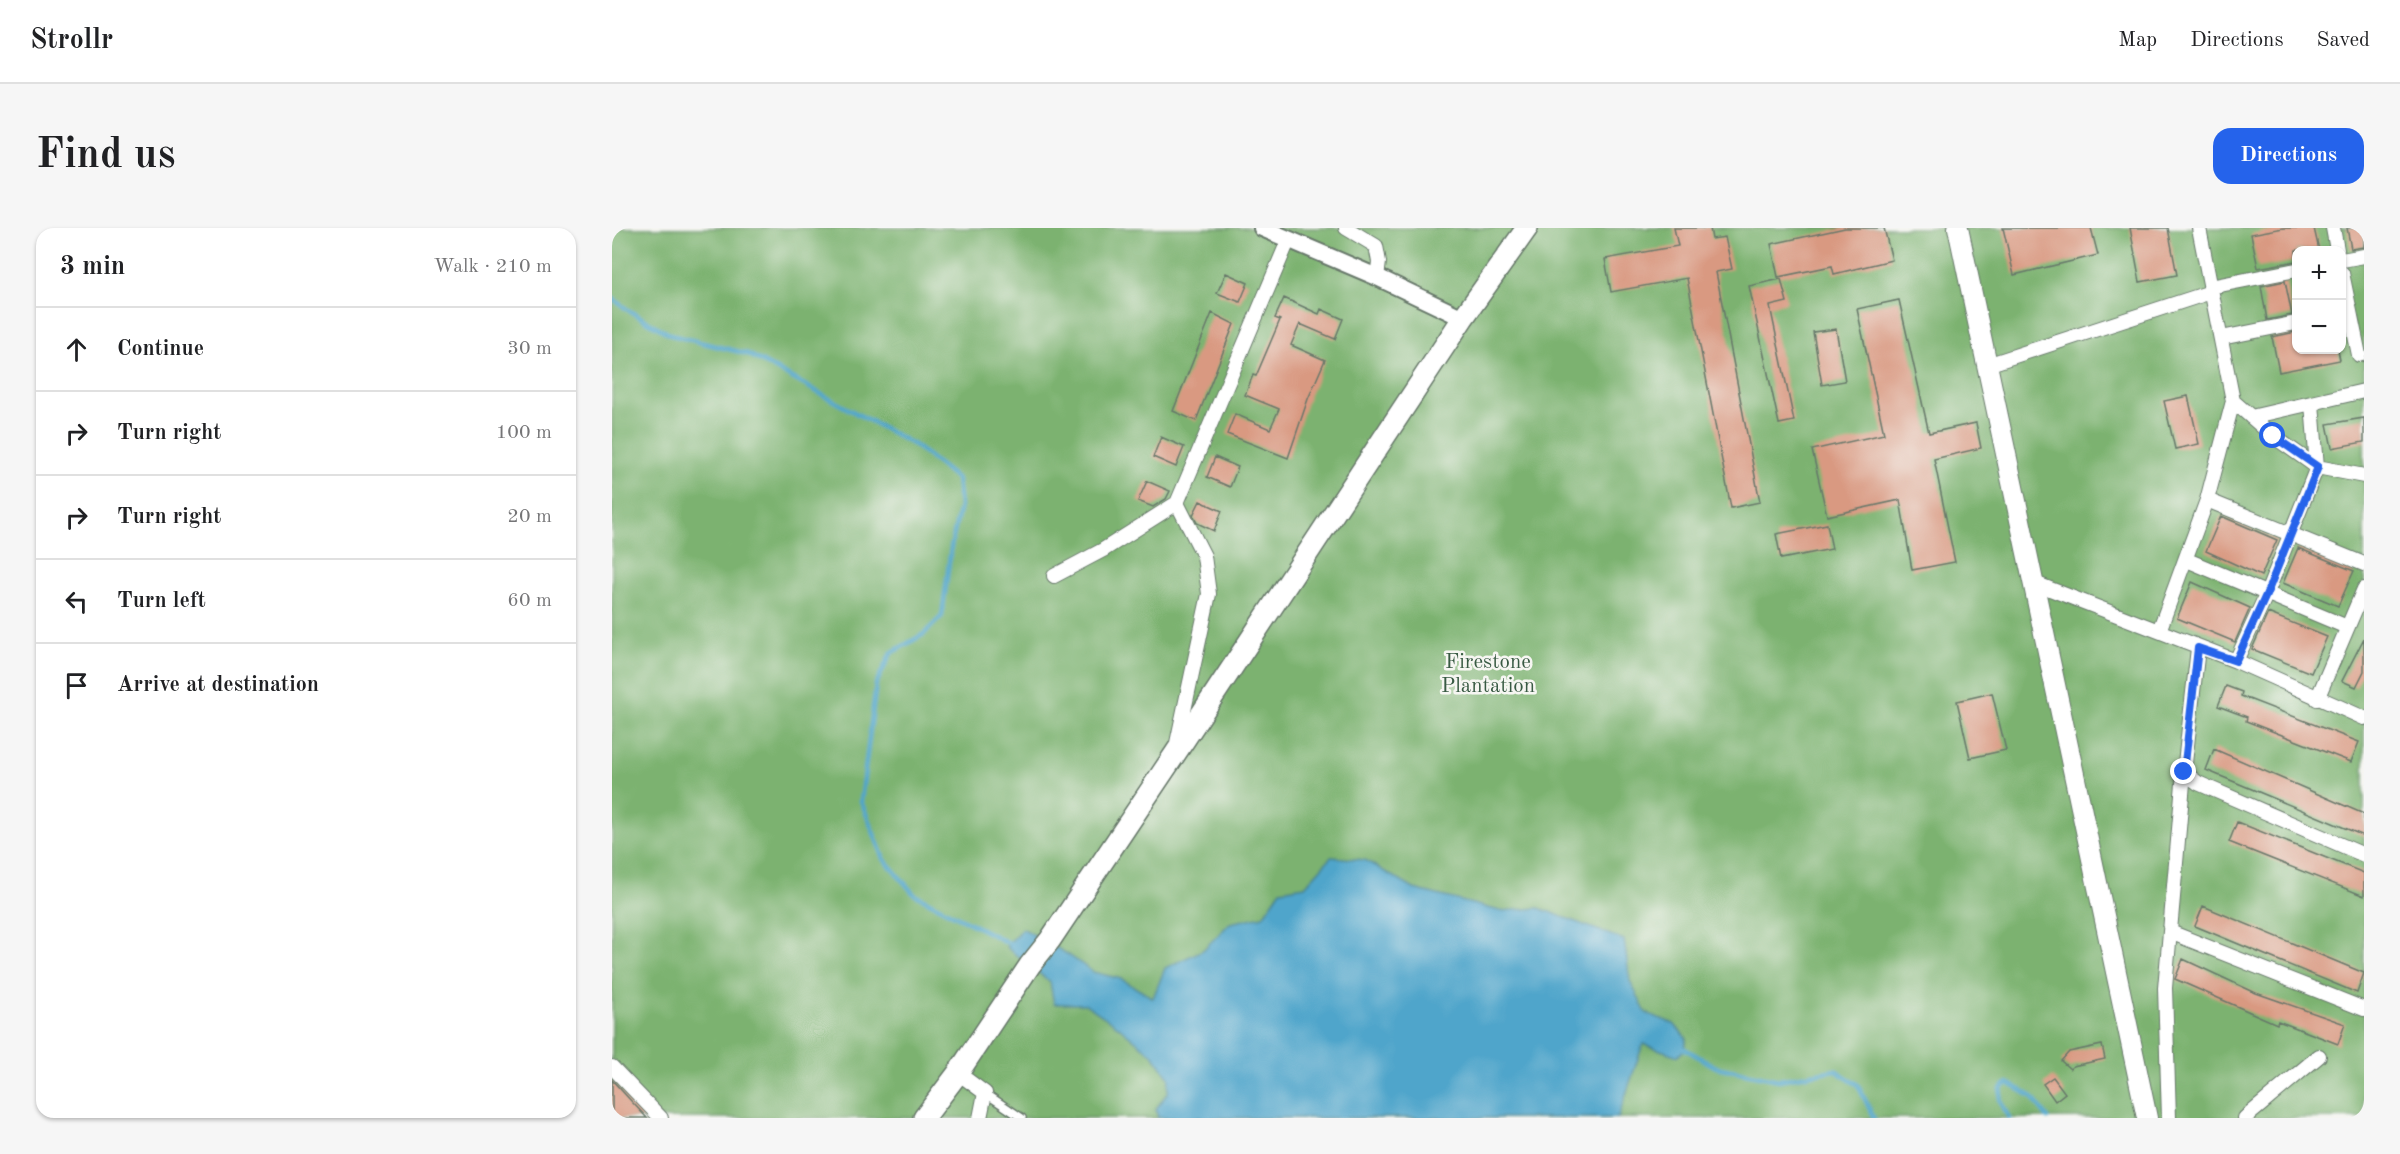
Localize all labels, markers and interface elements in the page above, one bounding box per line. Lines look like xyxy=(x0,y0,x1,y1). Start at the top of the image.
text: Strollr xyxy=(30,27,113,55)
text: Map xyxy=(2118,30,2157,51)
text: Directions xyxy=(2190,30,2284,51)
text: Saved xyxy=(2317,30,2370,51)
button: Directions xyxy=(2213,128,2364,184)
text: Find us xyxy=(36,135,175,177)
map controls xyxy=(2292,246,2346,354)
button: + xyxy=(2292,246,2346,300)
text: 3 min xyxy=(60,254,125,280)
text: Walk · 210 m xyxy=(433,257,552,277)
button: − xyxy=(2292,300,2346,354)
icon: ahead xyxy=(60,333,93,366)
text: Continue xyxy=(117,338,204,360)
text: 30 m xyxy=(507,339,552,359)
icon: right xyxy=(60,417,93,450)
text: Turn right xyxy=(117,422,221,444)
route start xyxy=(2259,422,2285,448)
text: 100 m xyxy=(496,423,552,443)
icon: right xyxy=(60,501,93,534)
text: Turn right xyxy=(117,506,221,528)
text: 20 m xyxy=(507,507,552,527)
icon: left xyxy=(60,585,93,618)
text: Turn left xyxy=(117,590,206,612)
text: 60 m xyxy=(507,591,552,611)
park label: Firestone Plantation xyxy=(1441,652,1535,697)
icon: arrive xyxy=(60,669,93,702)
text: Arrive at destination xyxy=(117,674,319,696)
route end xyxy=(2170,758,2196,784)

